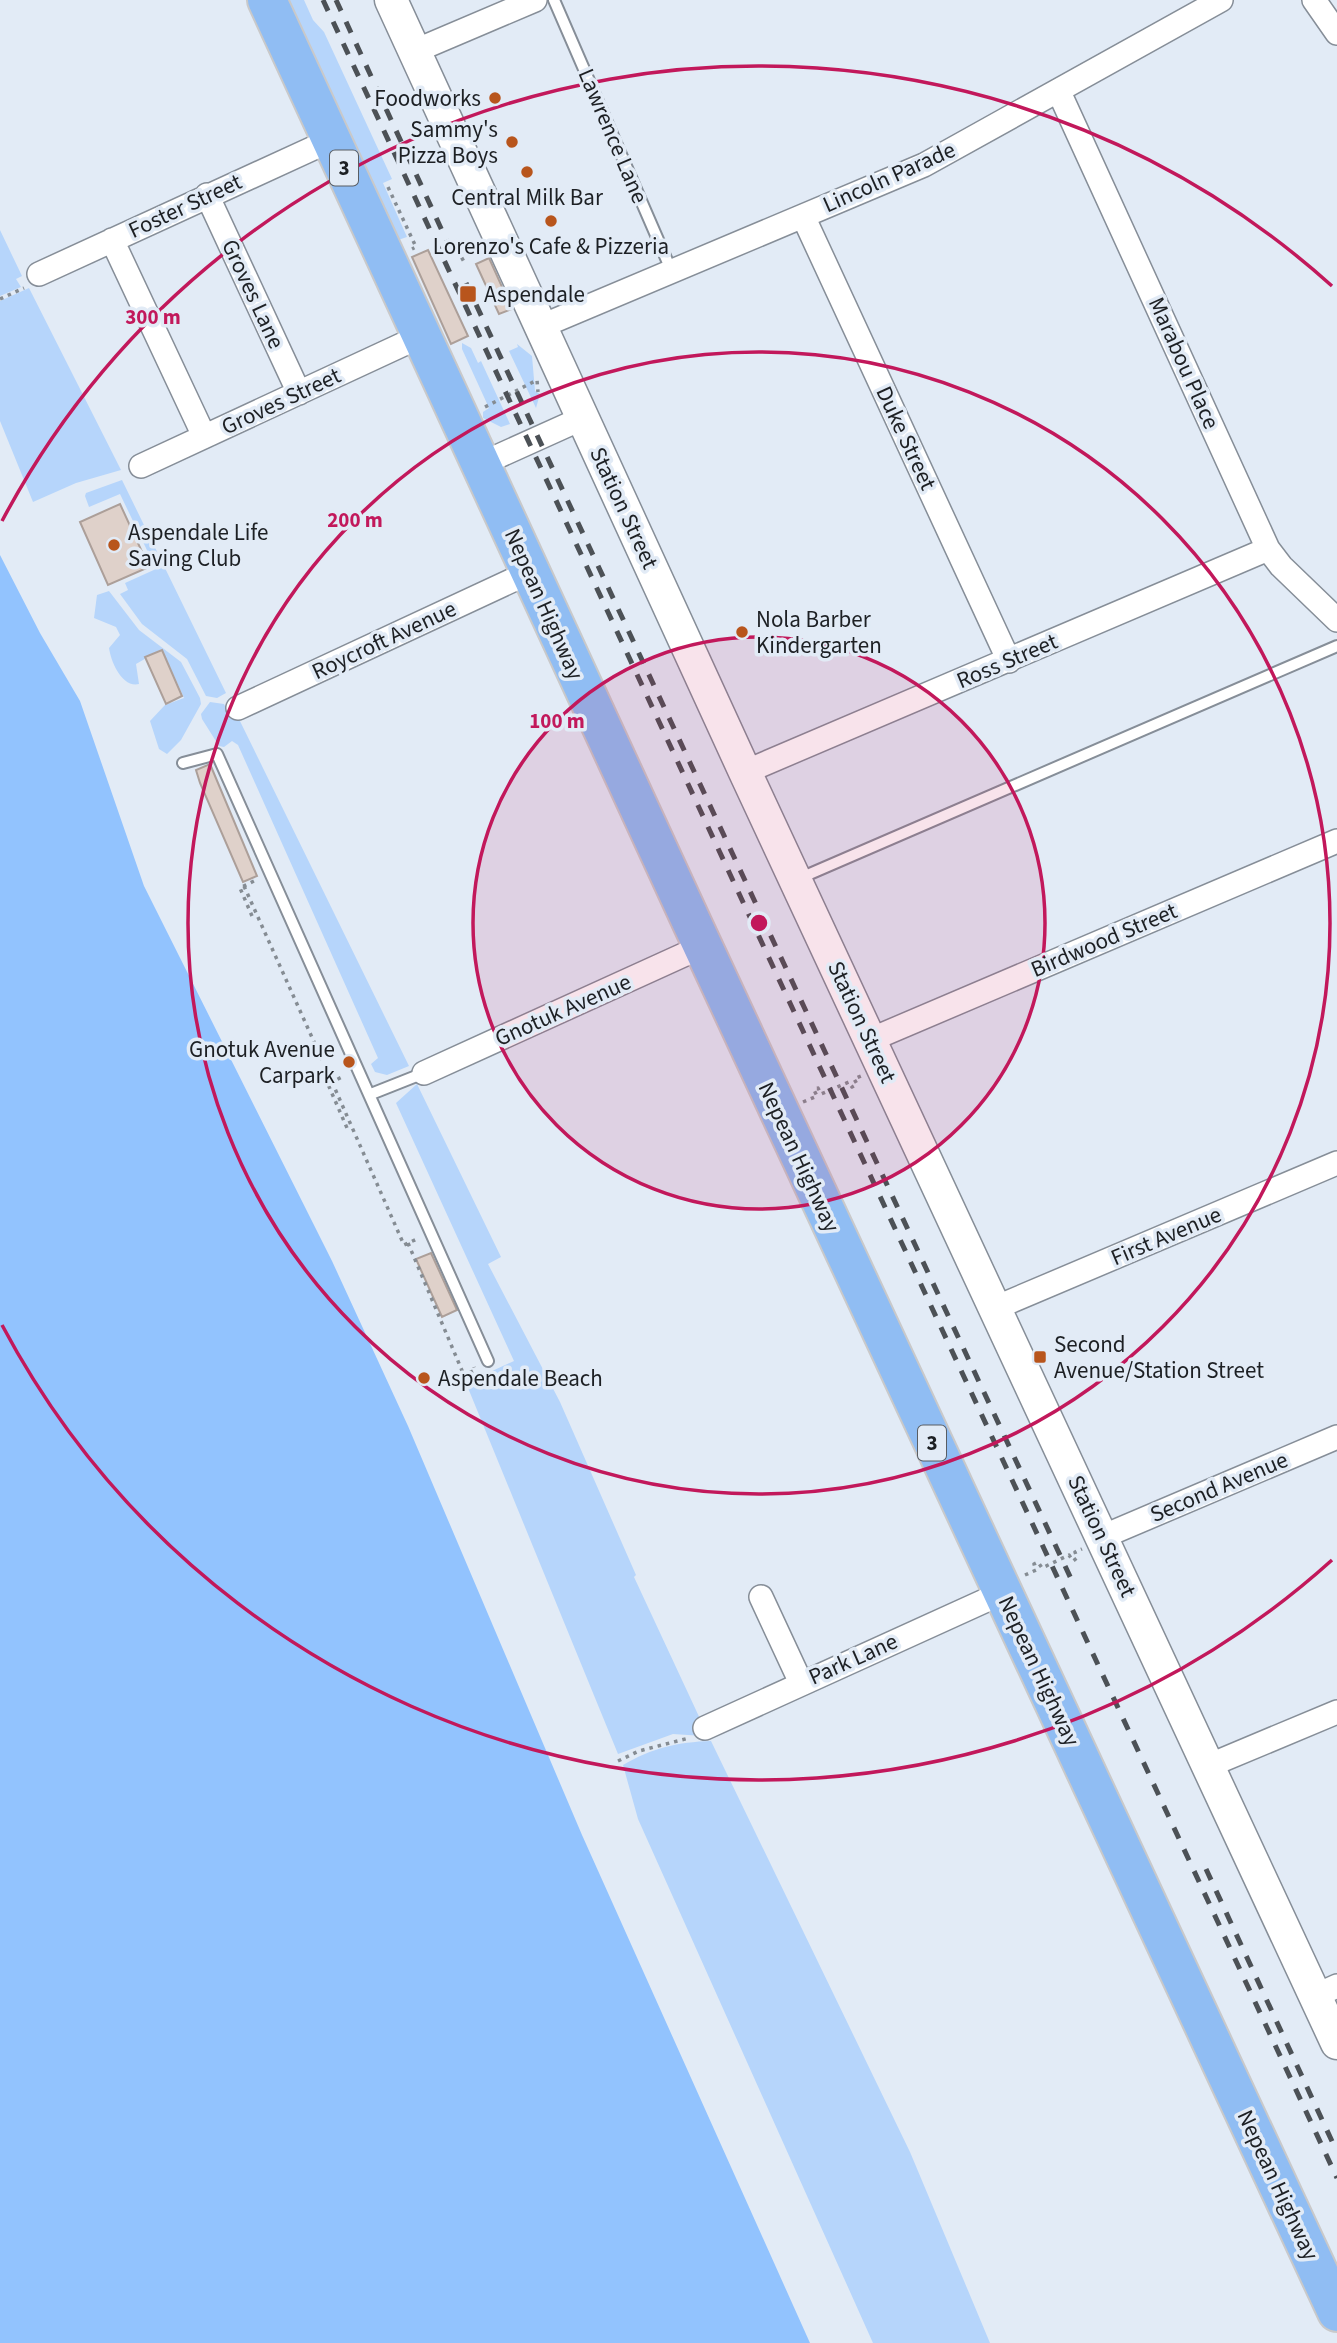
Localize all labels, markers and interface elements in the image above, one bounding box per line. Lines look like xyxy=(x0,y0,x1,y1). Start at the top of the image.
street label: Lawrence Lane xyxy=(570,63,656,209)
place label: Foodworks xyxy=(374,82,481,115)
marker: Foodworks xyxy=(487,90,503,106)
place label: Sammy's Pizza Boys xyxy=(398,113,498,172)
street label: Lincoln Parade xyxy=(818,133,960,221)
marker: Sammy's Pizza Boys xyxy=(504,134,520,150)
road number: 3 xyxy=(330,150,358,186)
marker: Central Milk Bar xyxy=(519,164,535,180)
street label: Foster Street xyxy=(123,165,247,247)
place label: Central Milk Bar xyxy=(451,181,604,214)
marker: Lorenzo's Cafe & Pizzeria xyxy=(543,213,559,229)
place label: Lorenzo's Cafe & Pizzeria xyxy=(433,230,669,263)
street label: Groves Lane xyxy=(213,234,293,354)
place label: Aspendale xyxy=(484,278,585,311)
marker: Aspendale xyxy=(458,284,478,304)
street label: Marabou Place xyxy=(1140,292,1228,434)
text: 300 m xyxy=(125,302,181,332)
street label: Groves Street xyxy=(216,359,346,443)
street label: Duke Street xyxy=(868,381,945,496)
street label: Station Street xyxy=(581,442,667,575)
text: 200 m xyxy=(327,505,383,535)
place label: Aspendale Life Saving Club xyxy=(128,516,268,575)
street label: Nepean Highway xyxy=(496,523,592,685)
marker: Aspendale Life Saving Club xyxy=(106,537,122,553)
street label: Roycroft Avenue xyxy=(306,592,462,688)
place label: Nola Barber Kindergarten xyxy=(756,603,882,662)
marker: Nola Barber Kindergarten xyxy=(734,624,750,640)
street label: Ross Street xyxy=(951,625,1063,697)
text: 100 m xyxy=(529,706,585,736)
street label: Birdwood Street xyxy=(1026,894,1182,986)
centre of rings xyxy=(747,911,771,935)
street label: Station Street xyxy=(819,956,905,1089)
street label: Gnotuk Avenue xyxy=(490,965,636,1055)
place label: Gnotuk Avenue Carpark xyxy=(189,1033,336,1092)
marker: Gnotuk Avenue Carpark xyxy=(341,1054,357,1070)
street label: Nepean Highway xyxy=(750,1076,848,1238)
street label: First Avenue xyxy=(1106,1198,1226,1274)
place label: Second Avenue/Station Street xyxy=(1054,1328,1264,1387)
marker: Second Avenue/Station Street xyxy=(1032,1349,1048,1365)
place label: Aspendale Beach xyxy=(438,1362,603,1395)
marker: Aspendale Beach xyxy=(416,1370,432,1386)
road number: 3 xyxy=(918,1426,946,1460)
street label: Second Avenue xyxy=(1145,1443,1293,1531)
street label: Station Street xyxy=(1059,1470,1145,1603)
street label: Nepean Highway xyxy=(990,1590,1088,1752)
street label: Park Lane xyxy=(803,1625,903,1693)
street label: Nepean Highway xyxy=(1229,2104,1327,2266)

